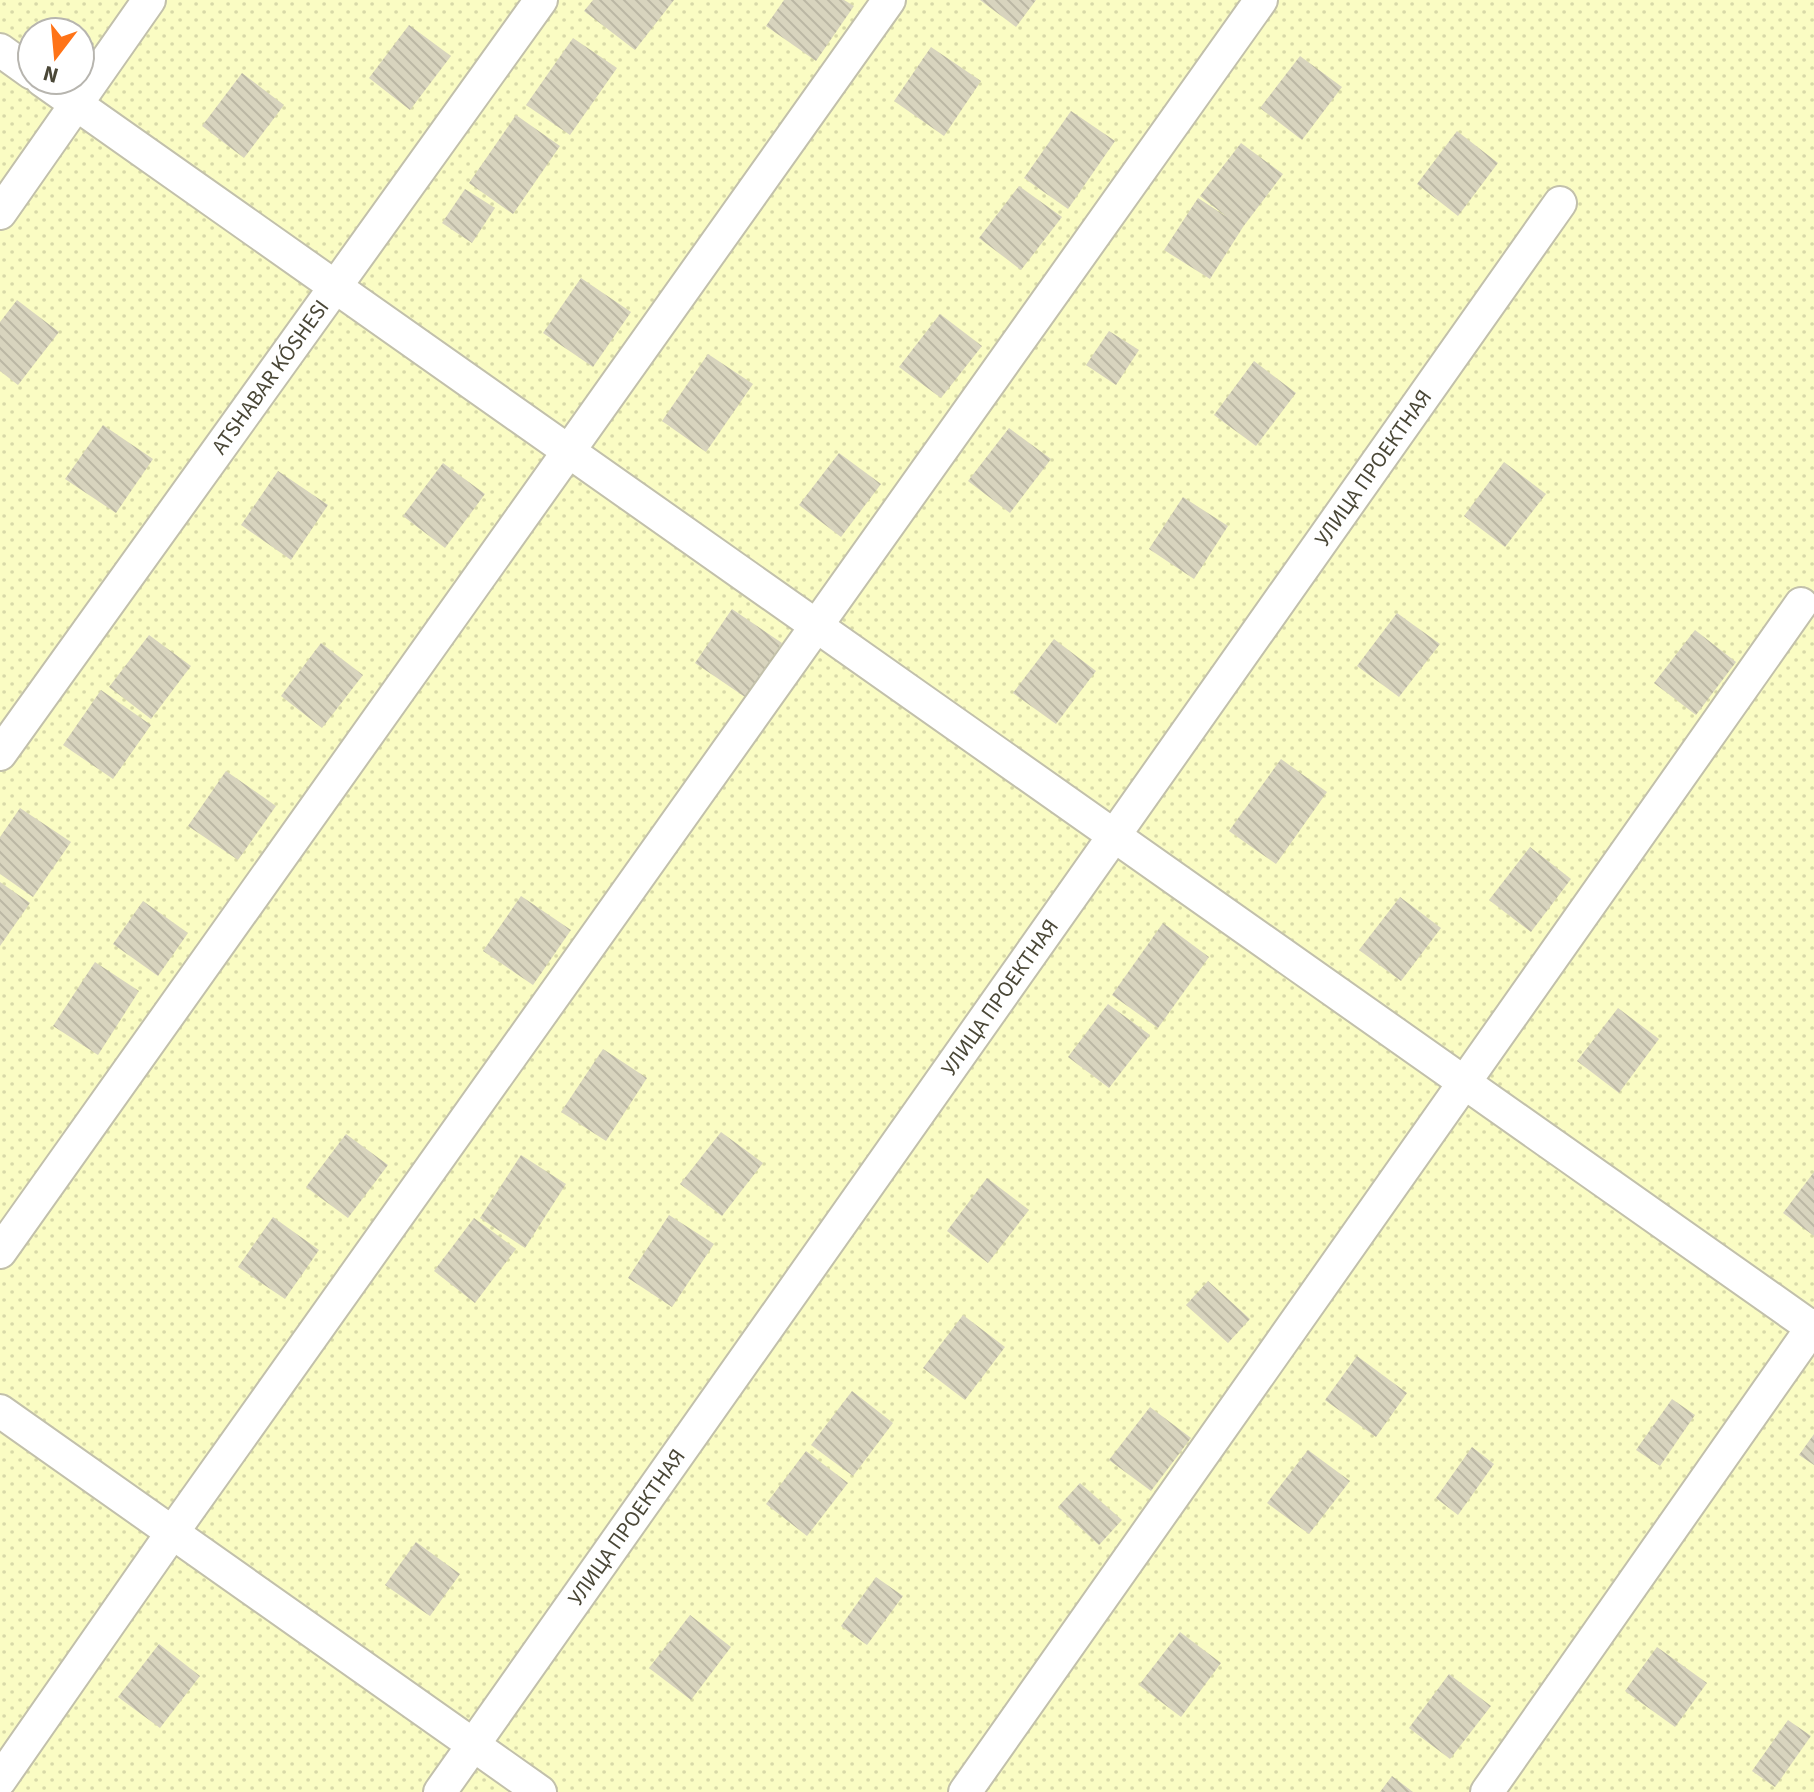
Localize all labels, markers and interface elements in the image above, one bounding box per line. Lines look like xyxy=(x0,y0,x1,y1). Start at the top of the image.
north arrow xyxy=(16,16,96,96)
text: N xyxy=(39,57,62,92)
street label: ATSHABAR KÓSHESI xyxy=(204,293,337,461)
street label: УЛИЦА ПРОЕКТНАЯ xyxy=(1307,383,1440,553)
street label: УЛИЦА ПРОЕКТНАЯ xyxy=(934,913,1066,1082)
street label: УЛИЦА ПРОЕКТНАЯ xyxy=(560,1442,693,1612)

